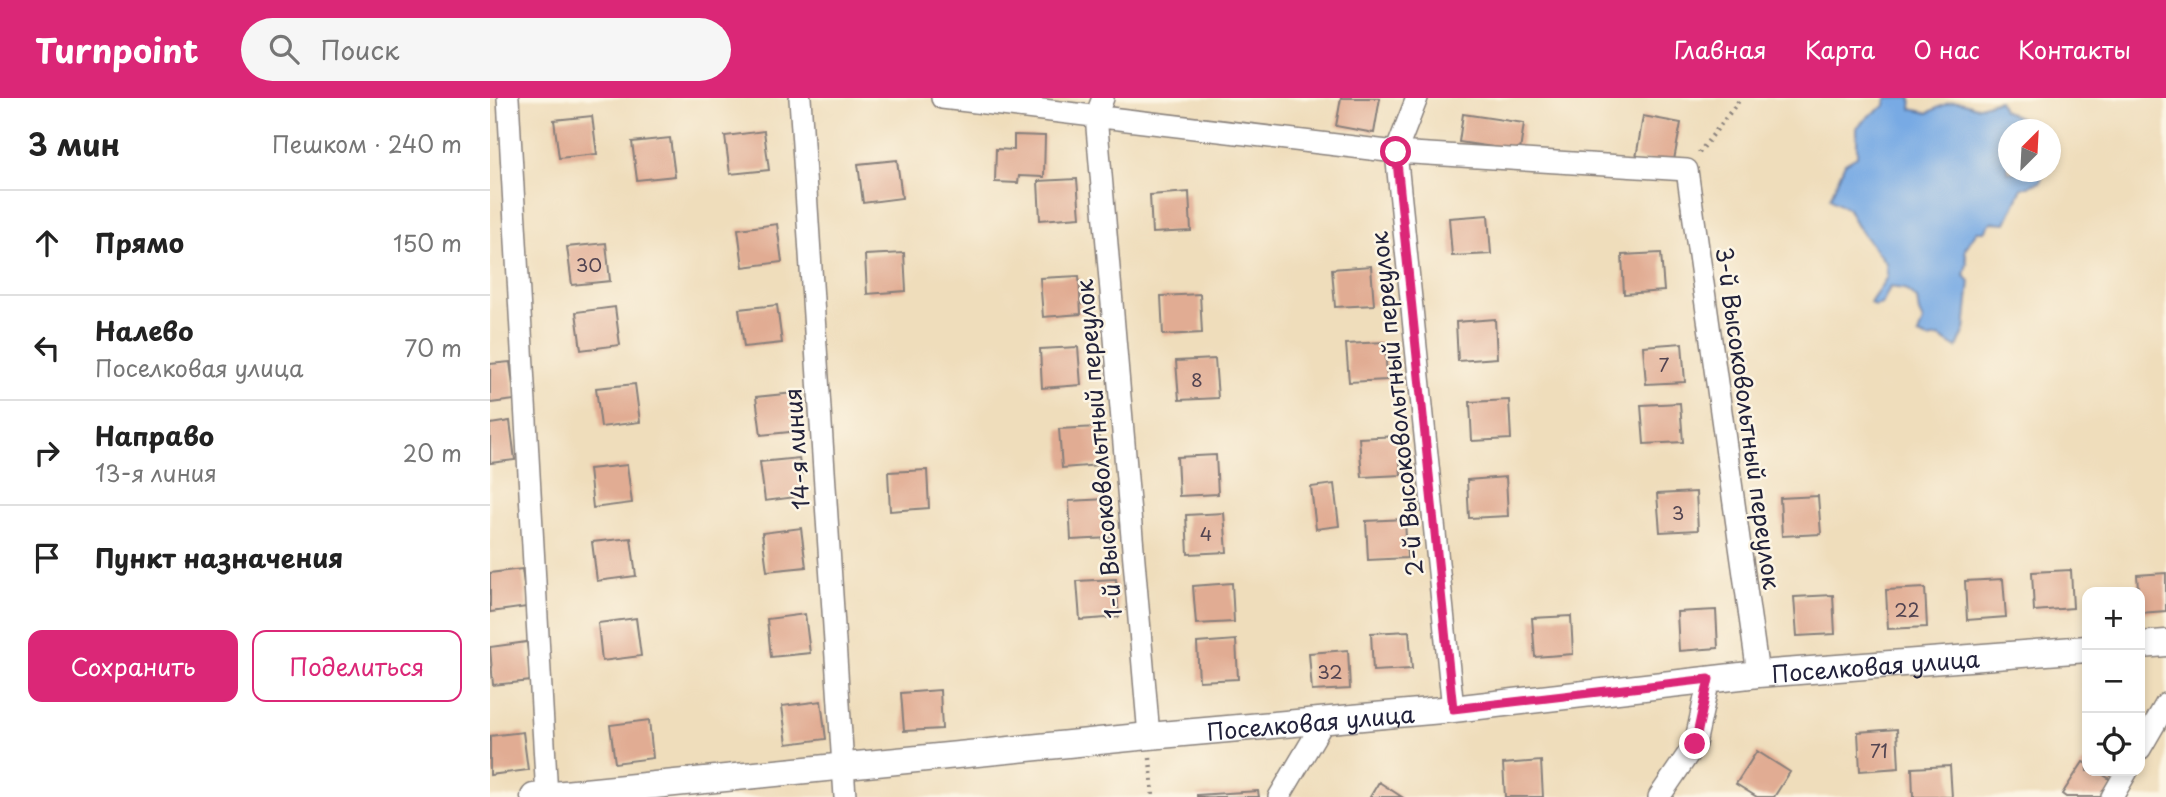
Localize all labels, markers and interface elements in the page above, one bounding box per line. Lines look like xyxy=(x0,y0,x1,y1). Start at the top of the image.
search box xyxy=(241,18,731,81)
text: Turnpoint xyxy=(35,24,199,74)
icon: search xyxy=(265,30,303,68)
text: Поиск xyxy=(321,30,399,69)
text: Главная xyxy=(1674,31,1767,67)
text: Карта xyxy=(1805,31,1875,67)
text: О нас xyxy=(1913,31,1980,67)
text: Контакты xyxy=(2018,31,2131,67)
north arrow xyxy=(1998,119,2061,182)
text: 3 мин xyxy=(28,121,120,166)
text: Пешком · 240 m xyxy=(272,126,462,161)
route start xyxy=(1380,136,1411,167)
text: Прямо xyxy=(95,223,184,262)
icon: ahead xyxy=(28,224,66,262)
text: 150 m xyxy=(393,225,462,260)
street label: 2-й Высоковольтный переулок xyxy=(1360,230,1431,578)
street label: 3-й Высоковольтный переулок xyxy=(1708,245,1790,592)
house number: 30 xyxy=(576,250,602,278)
street label: 1-й Высоковольтный переулок xyxy=(1066,278,1130,620)
text: Налево xyxy=(95,311,193,350)
icon: left xyxy=(28,329,66,367)
text: 70 m xyxy=(404,330,462,365)
text: Поселковая улица xyxy=(95,350,303,385)
house number: 7 xyxy=(1659,350,1670,378)
house number: 8 xyxy=(1191,365,1203,393)
street label: 14-я линия xyxy=(774,387,818,511)
text: Направо xyxy=(95,416,214,455)
icon: right xyxy=(28,434,66,472)
text: 20 m xyxy=(403,435,462,470)
text: 13-я линия xyxy=(95,455,217,490)
house number: 3 xyxy=(1672,498,1684,526)
house number: 4 xyxy=(1200,519,1212,547)
text: Пункт назначения xyxy=(95,538,343,577)
icon: arrive xyxy=(28,539,66,577)
map controls xyxy=(2082,587,2145,776)
button: + xyxy=(2082,587,2145,650)
house number: 22 xyxy=(1894,595,1920,623)
button: Сохранить xyxy=(28,630,238,702)
button: Поделиться xyxy=(252,630,462,702)
street label: Поселковая улица xyxy=(1770,640,1981,690)
button: − xyxy=(2082,650,2145,713)
house number: 32 xyxy=(1317,657,1343,685)
street label: Поселковая улица xyxy=(1205,695,1416,748)
button: locate xyxy=(2082,713,2145,776)
route end xyxy=(1679,728,1710,759)
house number: 71 xyxy=(1870,736,1888,764)

